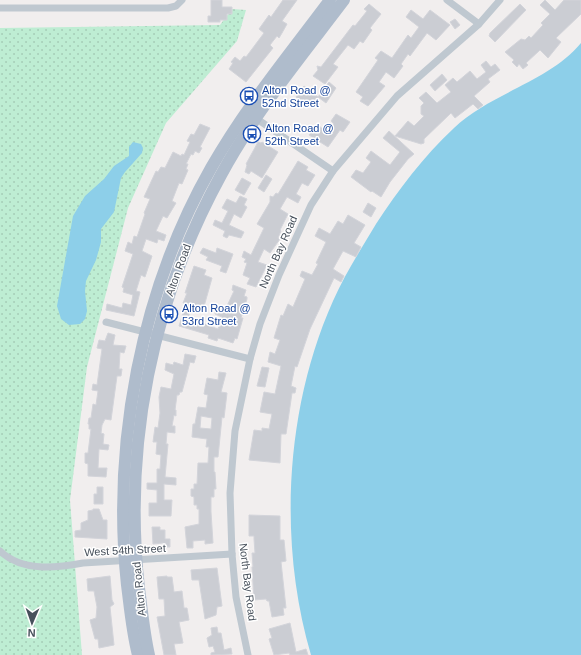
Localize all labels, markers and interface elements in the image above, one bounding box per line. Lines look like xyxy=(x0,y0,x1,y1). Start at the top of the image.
place label: Alton Road @ 52nd Street xyxy=(262,84,331,109)
bus stop icon: Alton Road @ 52nd Street xyxy=(239,86,259,106)
place label: Alton Road @ 52th Street xyxy=(265,122,334,147)
bus stop icon: Alton Road @ 52th Street xyxy=(242,124,262,144)
street label: North Bay Road xyxy=(257,214,299,290)
street label: Alton Road xyxy=(163,242,193,298)
place label: Alton Road @ 53rd Street xyxy=(182,302,251,327)
bus stop icon: Alton Road @ 53rd Street xyxy=(159,304,179,324)
street label: West 54th Street xyxy=(84,542,166,558)
street label: North Bay Road xyxy=(237,542,259,622)
street label: Alton Road xyxy=(130,561,148,617)
north arrow xyxy=(12,603,52,643)
text: N xyxy=(27,627,36,639)

